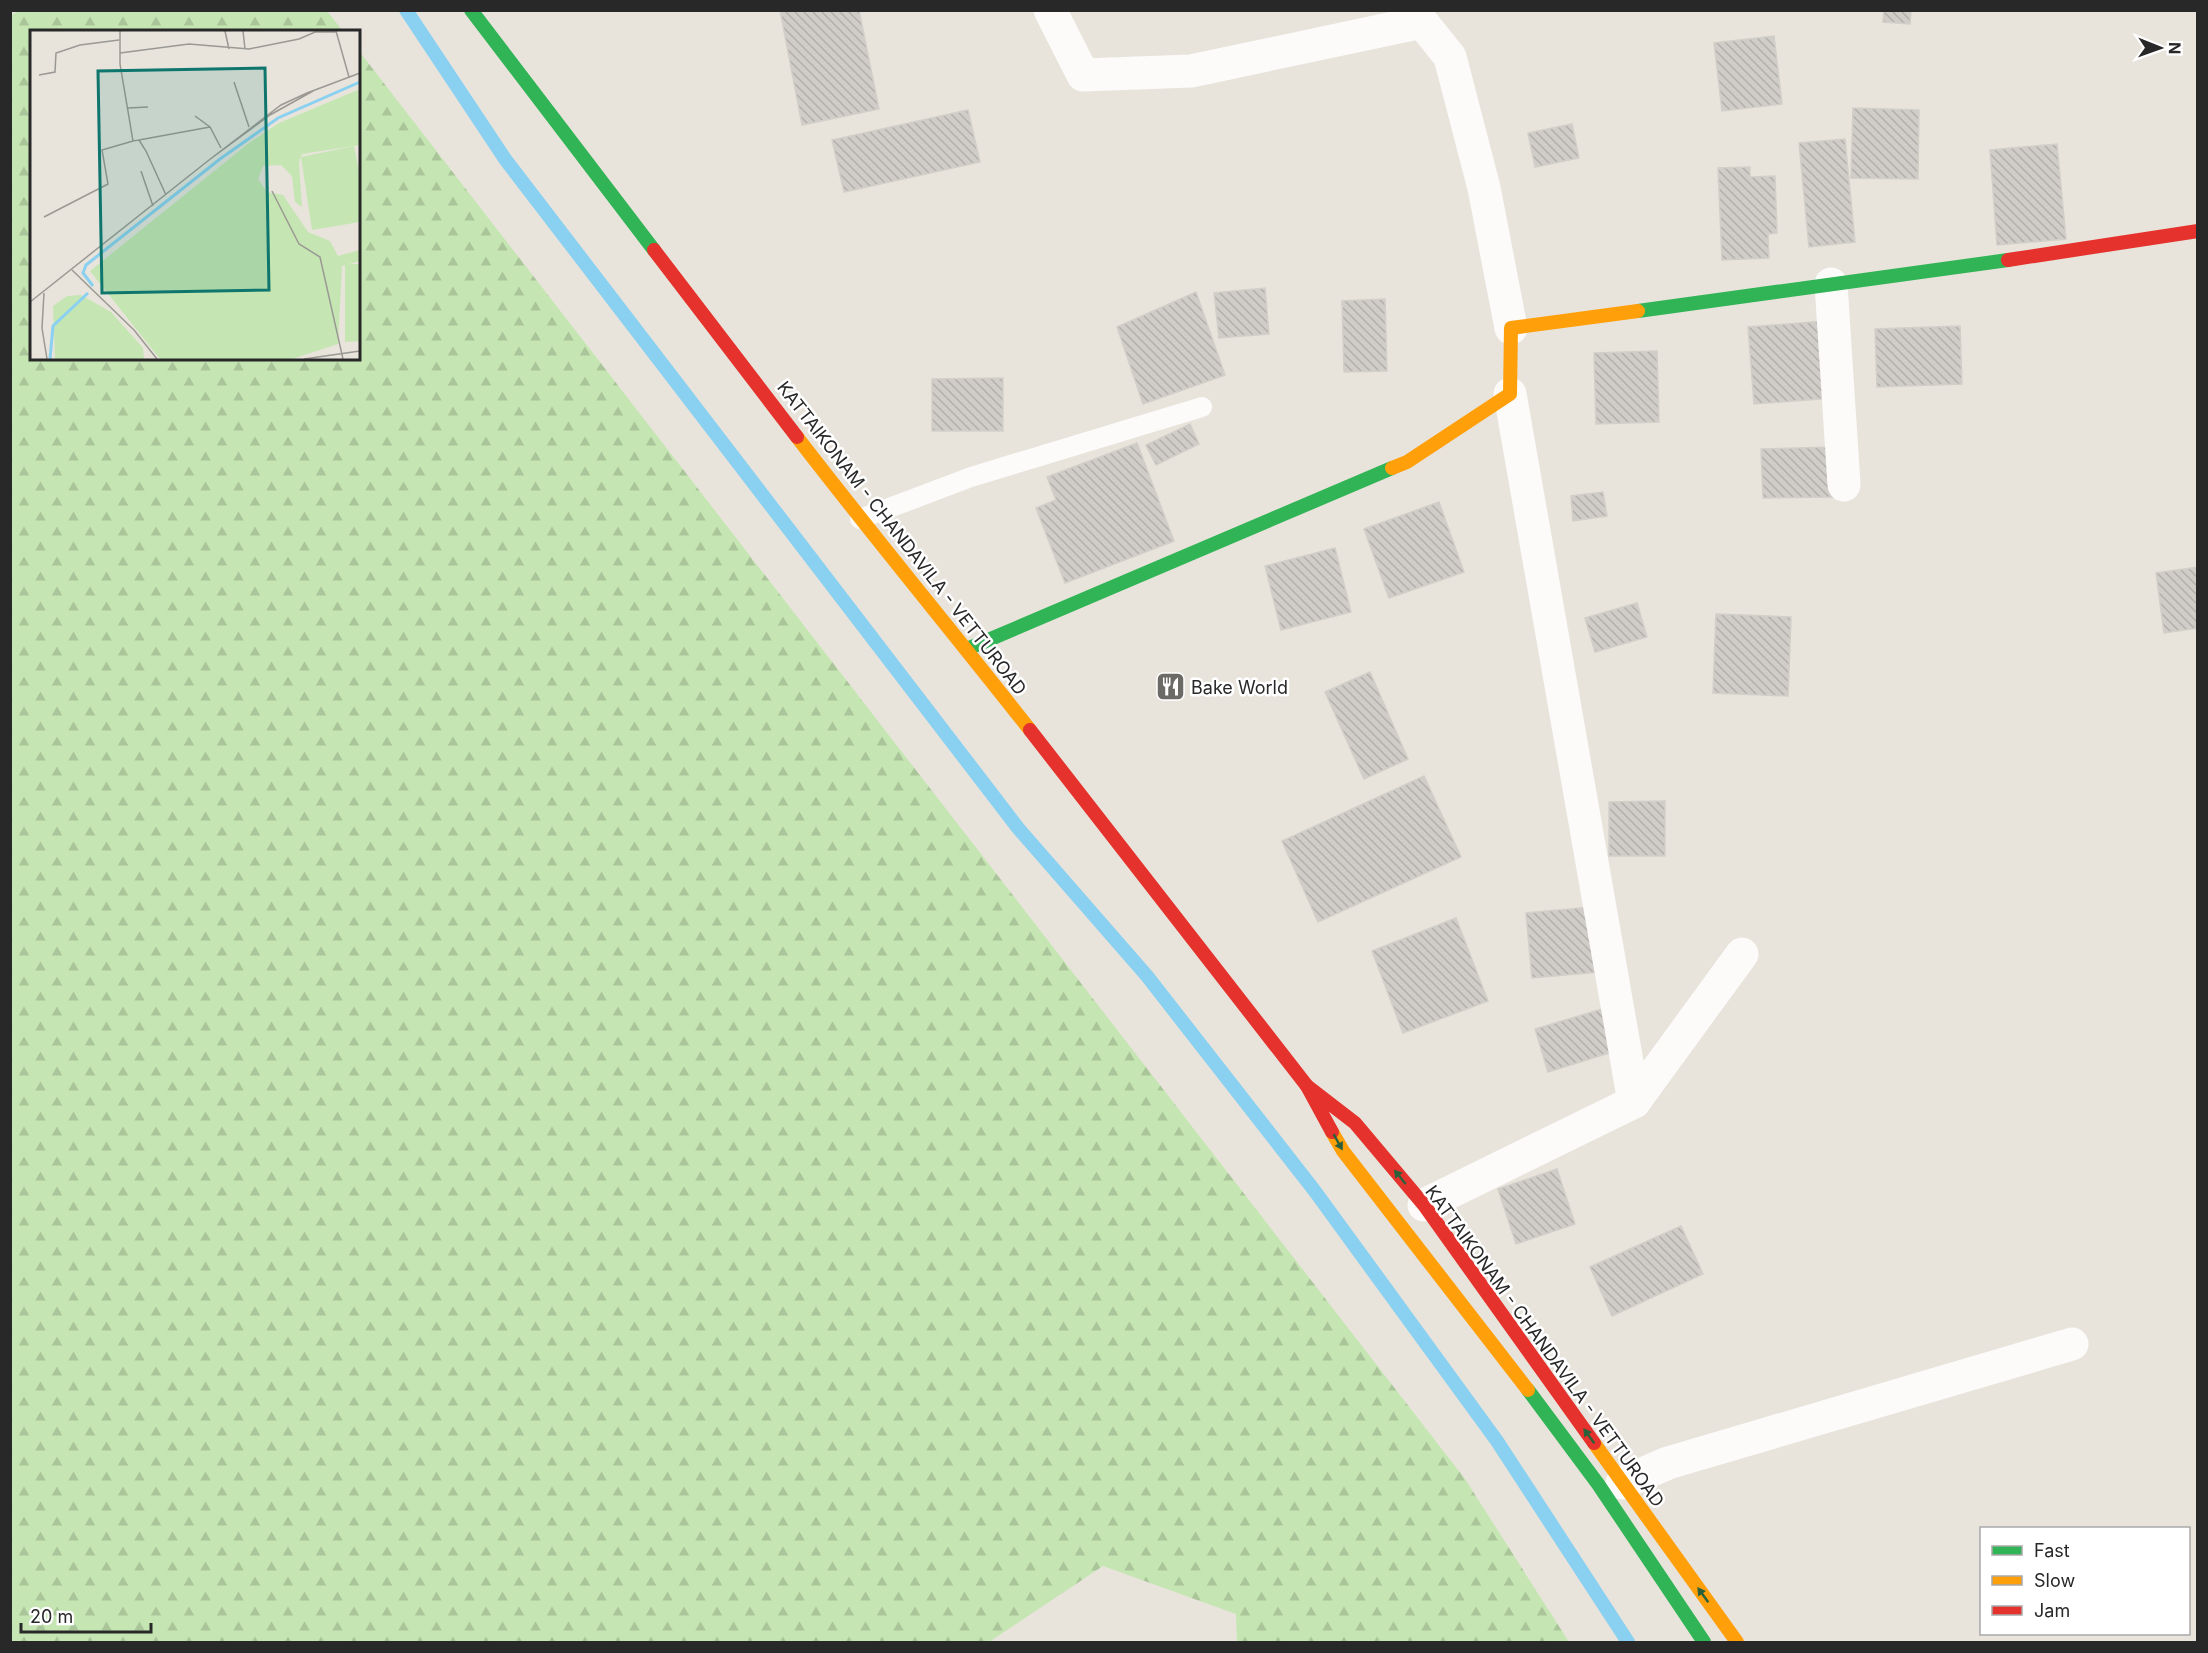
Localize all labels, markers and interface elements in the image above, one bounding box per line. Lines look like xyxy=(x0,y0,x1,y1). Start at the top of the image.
north arrow xyxy=(2130,18,2190,78)
inset map xyxy=(30,30,360,360)
text: N xyxy=(2165,42,2185,55)
street label: KATTAIKONAM - CHANDAVILA - VETTUROAD xyxy=(773,377,1031,699)
restaurant icon: Bake World xyxy=(1154,671,1186,703)
place label: Bake World xyxy=(1191,677,1288,698)
one-way arrow xyxy=(1333,1134,1343,1151)
one-way arrow xyxy=(1394,1169,1407,1185)
street label: KATTAIKONAM - CHANDAVILA - VETTUROAD xyxy=(1421,1181,1669,1511)
one-way arrow xyxy=(1583,1429,1595,1445)
legend xyxy=(1980,1527,2190,1635)
text: Fast xyxy=(2034,1540,2070,1561)
text: Slow xyxy=(2034,1570,2075,1591)
one-way arrow xyxy=(1697,1587,1709,1603)
scale bar xyxy=(21,1596,152,1634)
text: Jam xyxy=(2034,1600,2070,1621)
text: 20 m xyxy=(30,1606,73,1627)

